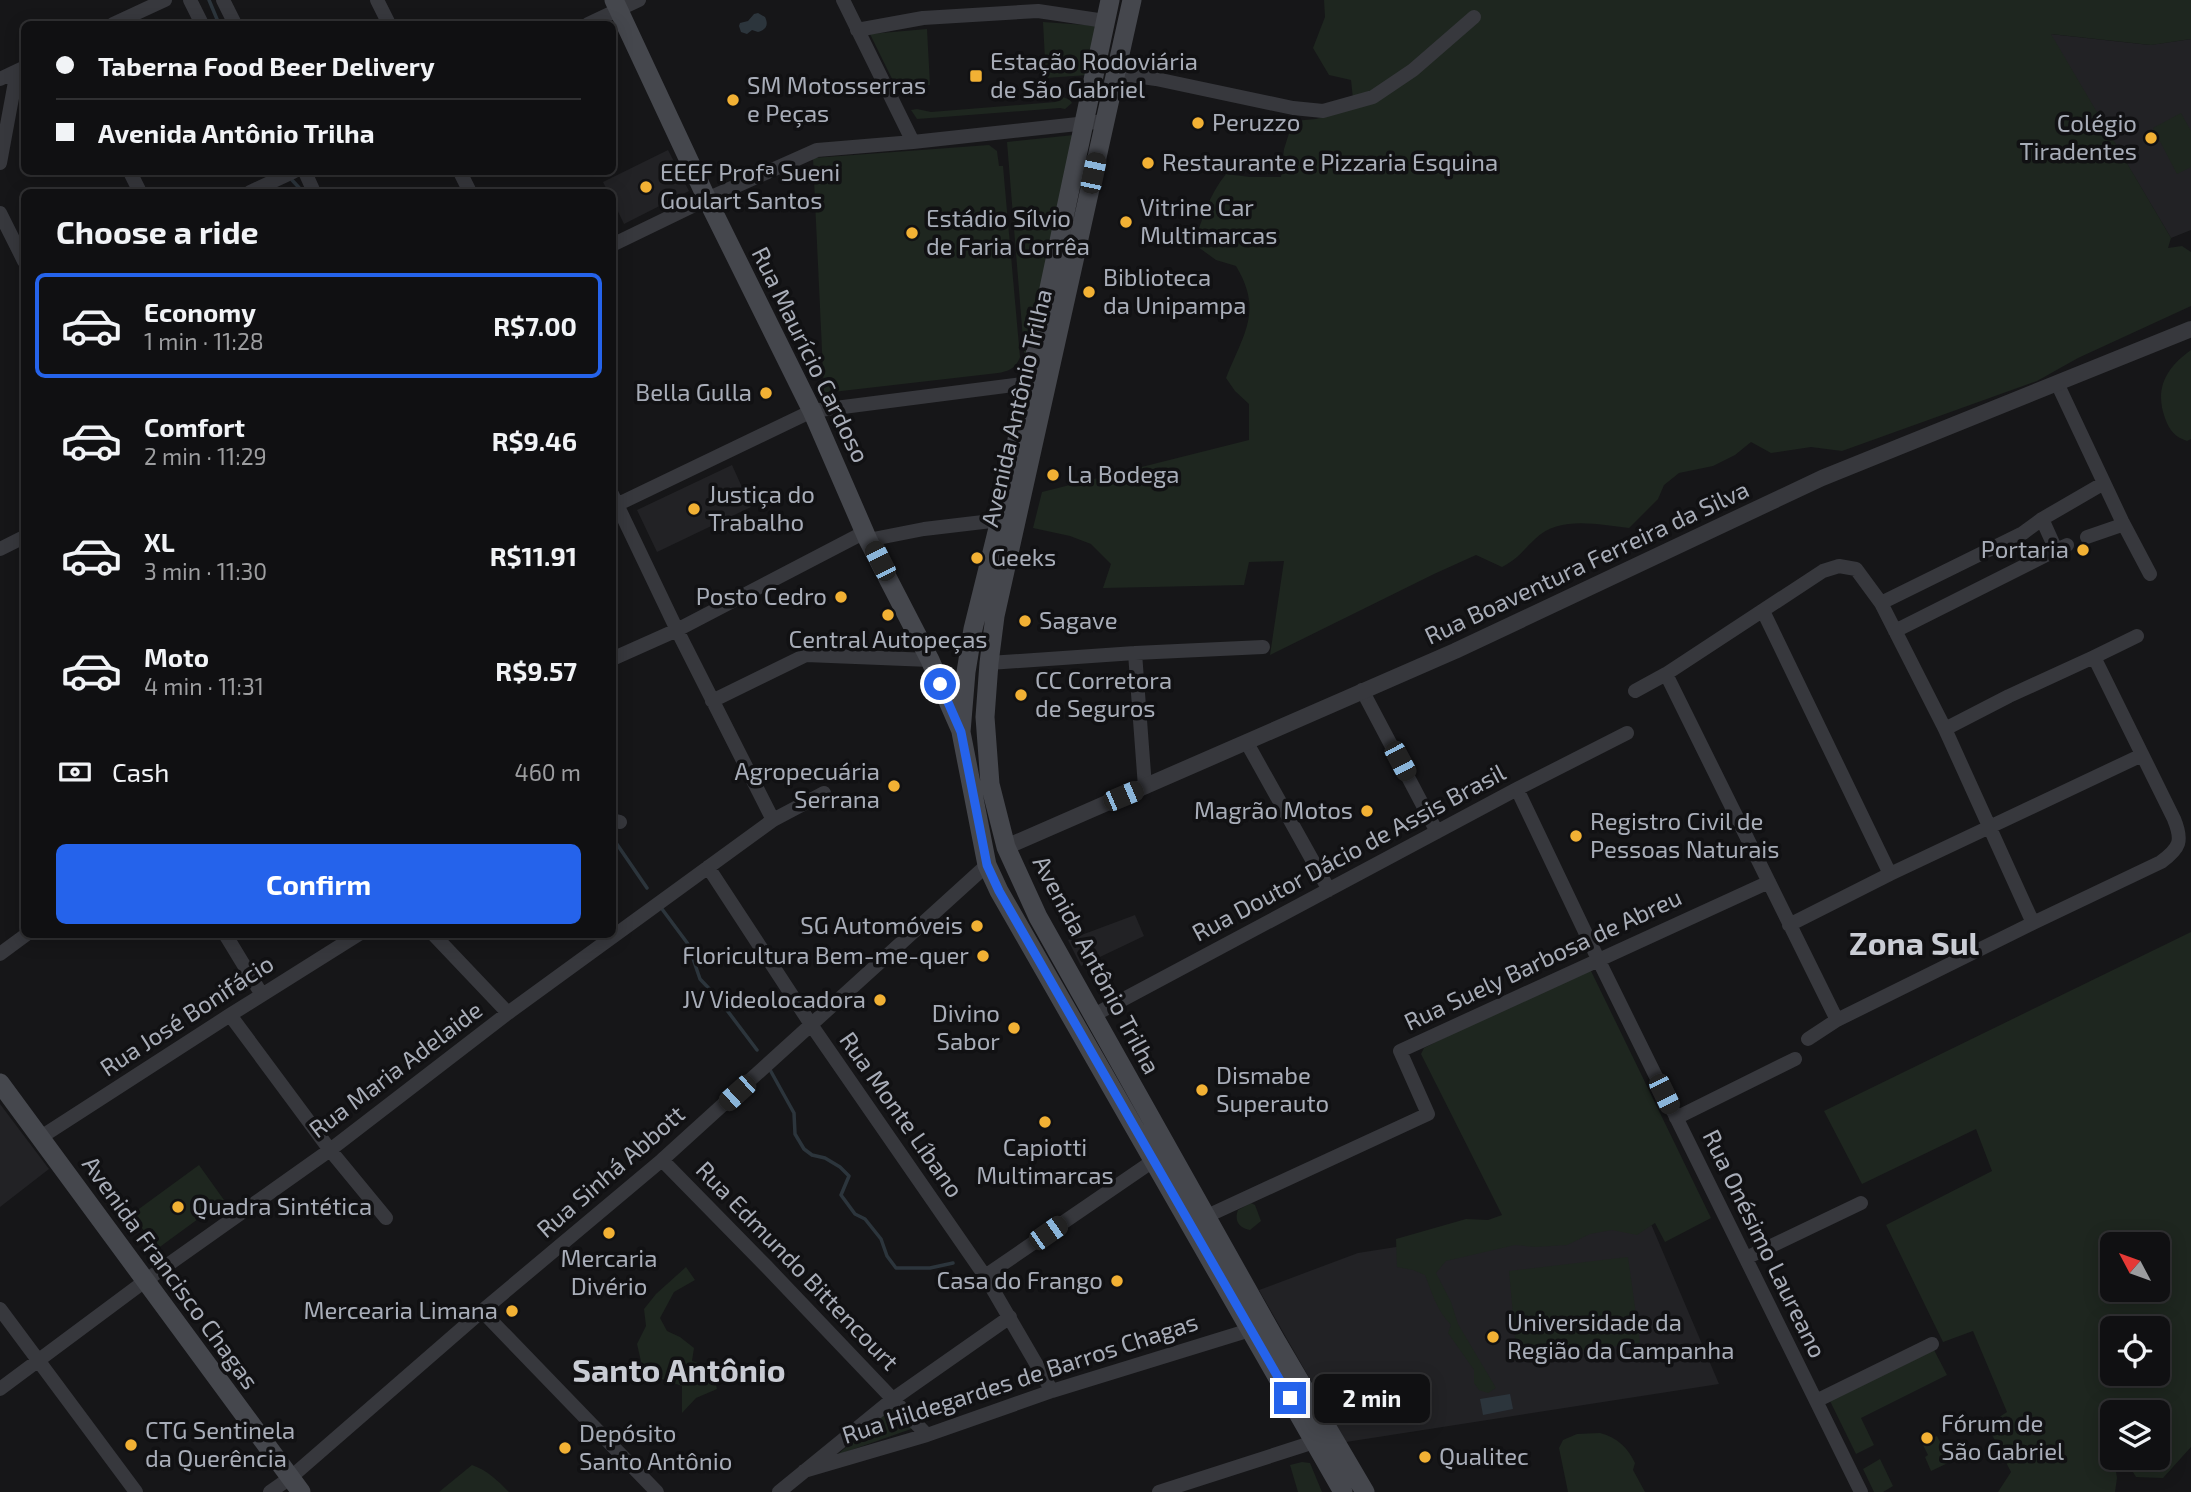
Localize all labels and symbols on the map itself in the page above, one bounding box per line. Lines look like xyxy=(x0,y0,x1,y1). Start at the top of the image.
place label: Estação Rodoviária de São Gabriel xyxy=(990,46,1198,103)
marker: Estação Rodoviária de São Gabriel xyxy=(968,68,984,84)
place label: SM Motosserras e Peças xyxy=(747,70,926,128)
marker: SM Motosserras e Peças xyxy=(725,92,741,108)
place label: Peruzzo xyxy=(1212,107,1300,136)
place label: Colégio Tiradentes xyxy=(2019,108,2137,165)
marker: Peruzzo xyxy=(1190,115,1206,131)
marker: Colégio Tiradentes xyxy=(2143,130,2159,146)
place label: Restaurante e Pizzaria Esquina xyxy=(1162,147,1498,176)
car xyxy=(1079,150,1108,196)
marker: Restaurante e Pizzaria Esquina xyxy=(1140,155,1156,171)
place label: EEEF Profª Sueni Goulart Santos xyxy=(660,157,840,214)
marker: EEEF Profª Sueni Goulart Santos xyxy=(638,179,654,195)
place label: Vitrine Car Multimarcas xyxy=(1140,192,1277,249)
place label: Estádio Sílvio de Faria Corrêa xyxy=(926,203,1090,260)
marker: Vitrine Car Multimarcas xyxy=(1118,214,1134,230)
marker: Estádio Sílvio de Faria Corrêa xyxy=(904,225,920,241)
street label: Rua Maurício Cardoso xyxy=(746,242,876,467)
place label: Biblioteca da Unipampa xyxy=(1103,262,1246,319)
marker: Biblioteca da Unipampa xyxy=(1081,284,1097,300)
street label: Avenida Antônio Trilha xyxy=(974,286,1057,529)
place label: Bella Gulla xyxy=(635,377,752,406)
marker: Bella Gulla xyxy=(758,385,774,401)
place label: La Bodega xyxy=(1067,459,1179,488)
marker: La Bodega xyxy=(1045,467,1061,483)
street label: Rua Boaventura Ferreira da Silva xyxy=(1420,474,1753,650)
place label: Justiça do Trabalho xyxy=(708,479,815,536)
marker: Justiça do Trabalho xyxy=(686,501,702,517)
place label: Portaria xyxy=(1981,534,2069,563)
car xyxy=(862,538,899,584)
place label: Geeks xyxy=(991,542,1056,571)
marker: Portaria xyxy=(2075,542,2091,558)
marker: Geeks xyxy=(969,550,985,566)
place label: Posto Cedro xyxy=(696,581,827,610)
marker: Posto Cedro xyxy=(833,589,849,605)
place label: Sagave xyxy=(1039,605,1118,634)
marker: Central Autopeças xyxy=(880,607,896,623)
marker: Sagave xyxy=(1017,613,1033,629)
place label: Central Autopeças xyxy=(788,624,988,654)
place label: CC Corretora de Seguros xyxy=(1035,665,1172,722)
route start xyxy=(924,668,956,700)
marker: CC Corretora de Seguros xyxy=(1013,687,1029,703)
car xyxy=(1381,738,1420,784)
place label: Agropecuária Serrana xyxy=(735,756,880,813)
street label: Rua Doutor Dácio de Assis Brasil xyxy=(1187,757,1510,947)
marker: Agropecuária Serrana xyxy=(886,778,902,794)
car xyxy=(1100,778,1147,814)
place label: Magrão Motos xyxy=(1194,795,1353,824)
marker: Magrão Motos xyxy=(1359,803,1375,819)
place label: Registro Civil de Pessoas Naturais xyxy=(1590,806,1780,863)
marker: Registro Civil de Pessoas Naturais xyxy=(1568,828,1584,844)
street label: Avenida Antônio Trilha xyxy=(1027,850,1167,1078)
street label: Rua Suely Barbosa de Abreu xyxy=(1399,882,1686,1036)
place label: SG Automóveis xyxy=(800,910,963,939)
marker: SG Automóveis xyxy=(969,918,985,934)
district label: Zona Sul xyxy=(1849,923,1980,961)
place label: Floricultura Bem-me-quer xyxy=(682,940,969,969)
street label: Rua José Bonifácio xyxy=(94,948,278,1082)
marker: Floricultura Bem-me-quer xyxy=(975,948,991,964)
place label: JV Videolocadora xyxy=(682,984,866,1013)
marker: JV Videolocadora xyxy=(872,992,888,1008)
street label: Rua Maria Adelaide xyxy=(303,994,487,1143)
place label: Divino Sabor xyxy=(932,998,1000,1055)
marker: Divino Sabor xyxy=(1006,1020,1022,1036)
street label: Rua Monte Líbano xyxy=(834,1026,970,1203)
place label: Dismabe Superauto xyxy=(1216,1060,1329,1117)
car xyxy=(715,1071,760,1115)
car xyxy=(1646,1071,1683,1117)
marker: Dismabe Superauto xyxy=(1194,1082,1210,1098)
street label: Rua Sinhá Abbott xyxy=(530,1099,690,1243)
marker: Capiotti Multimarcas xyxy=(1037,1114,1053,1130)
street label: Rua Onésimo Laureano xyxy=(1697,1125,1833,1362)
place label: Capiotti Multimarcas xyxy=(976,1132,1114,1189)
street label: Avenida Francisco Chagas xyxy=(77,1150,266,1394)
street label: Rua Edmundo Bittencourt xyxy=(691,1154,905,1375)
place label: Quadra Sintética xyxy=(192,1191,372,1220)
marker: Quadra Sintética xyxy=(170,1199,186,1215)
car xyxy=(1025,1212,1072,1254)
marker: Mercaria Divério xyxy=(601,1225,617,1241)
north arrow xyxy=(2100,1232,2170,1302)
place label: Mercaria Divério xyxy=(561,1243,657,1300)
place label: Casa do Frango xyxy=(936,1265,1103,1294)
marker: Casa do Frango xyxy=(1109,1273,1125,1289)
place label: Mercearia Limana xyxy=(303,1295,498,1324)
marker: Mercearia Limana xyxy=(504,1303,520,1319)
street label: Rua Hildegardes de Barros Chagas xyxy=(838,1306,1201,1449)
place label: Universidade da Região da Campanha xyxy=(1507,1307,1734,1364)
marker: Universidade da Região da Campanha xyxy=(1485,1329,1501,1345)
district label: Santo Antônio xyxy=(572,1350,786,1388)
callout: 2 min xyxy=(1314,1374,1430,1422)
route end xyxy=(1274,1382,1306,1414)
place label: Fórum de São Gabriel xyxy=(1941,1408,2064,1465)
place label: CTG Sentinela da Querência xyxy=(145,1415,295,1472)
place label: Depósito Santo Antônio xyxy=(579,1418,732,1475)
marker: Fórum de São Gabriel xyxy=(1919,1430,1935,1446)
marker: CTG Sentinela da Querência xyxy=(123,1437,139,1453)
marker: Depósito Santo Antônio xyxy=(557,1440,573,1456)
place label: Qualitec xyxy=(1439,1441,1529,1470)
marker: Qualitec xyxy=(1417,1449,1433,1465)

